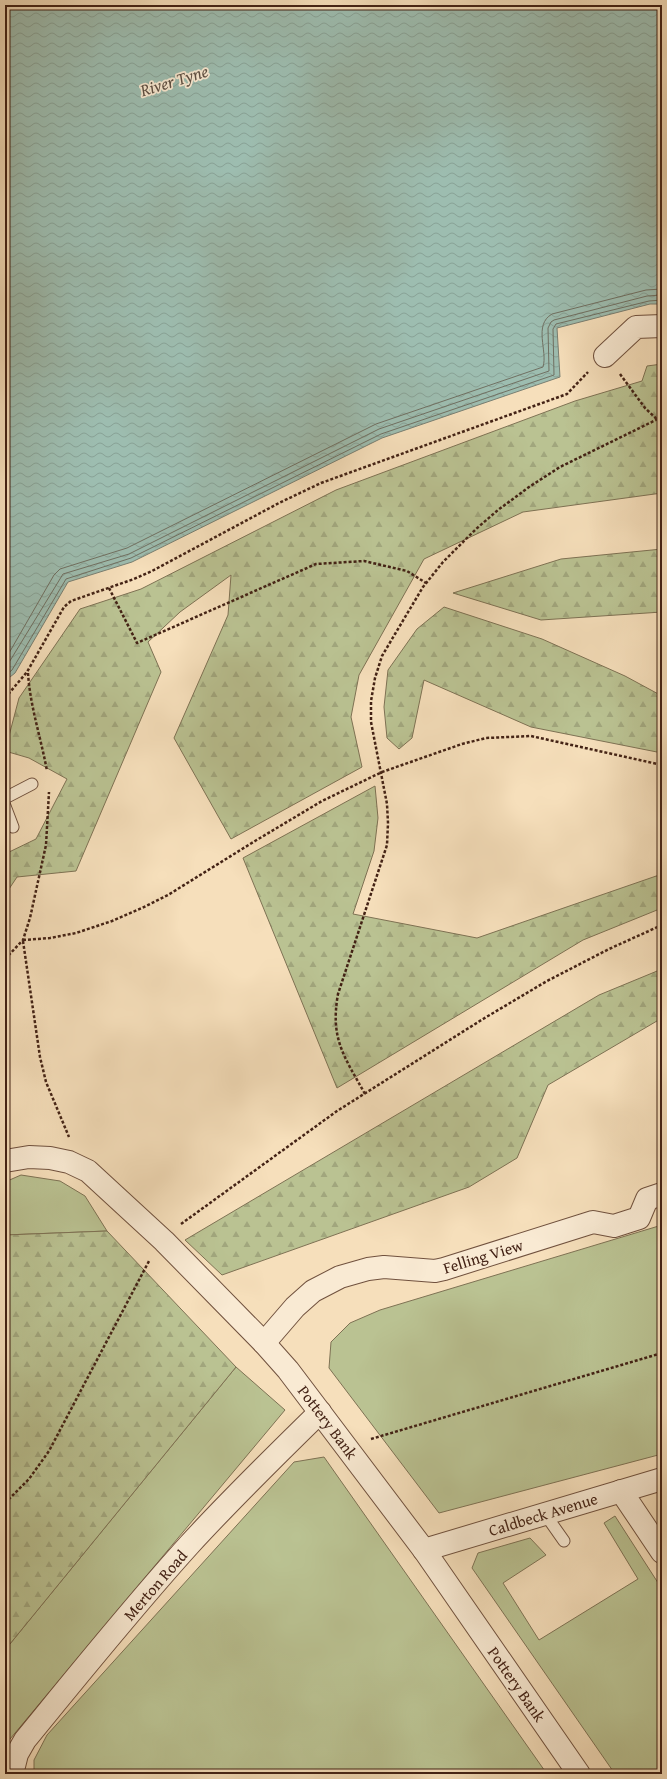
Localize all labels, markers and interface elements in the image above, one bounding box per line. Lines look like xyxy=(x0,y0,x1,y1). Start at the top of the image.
water label: River Tyne xyxy=(136,58,211,102)
street label: Felling View xyxy=(440,1232,527,1280)
street label: Pottery Bank xyxy=(292,1380,364,1465)
street label: Caldbeck Avenue xyxy=(486,1486,600,1542)
street label: Merton Road xyxy=(117,1544,193,1626)
street label: Pottery Bank xyxy=(482,1641,552,1727)

